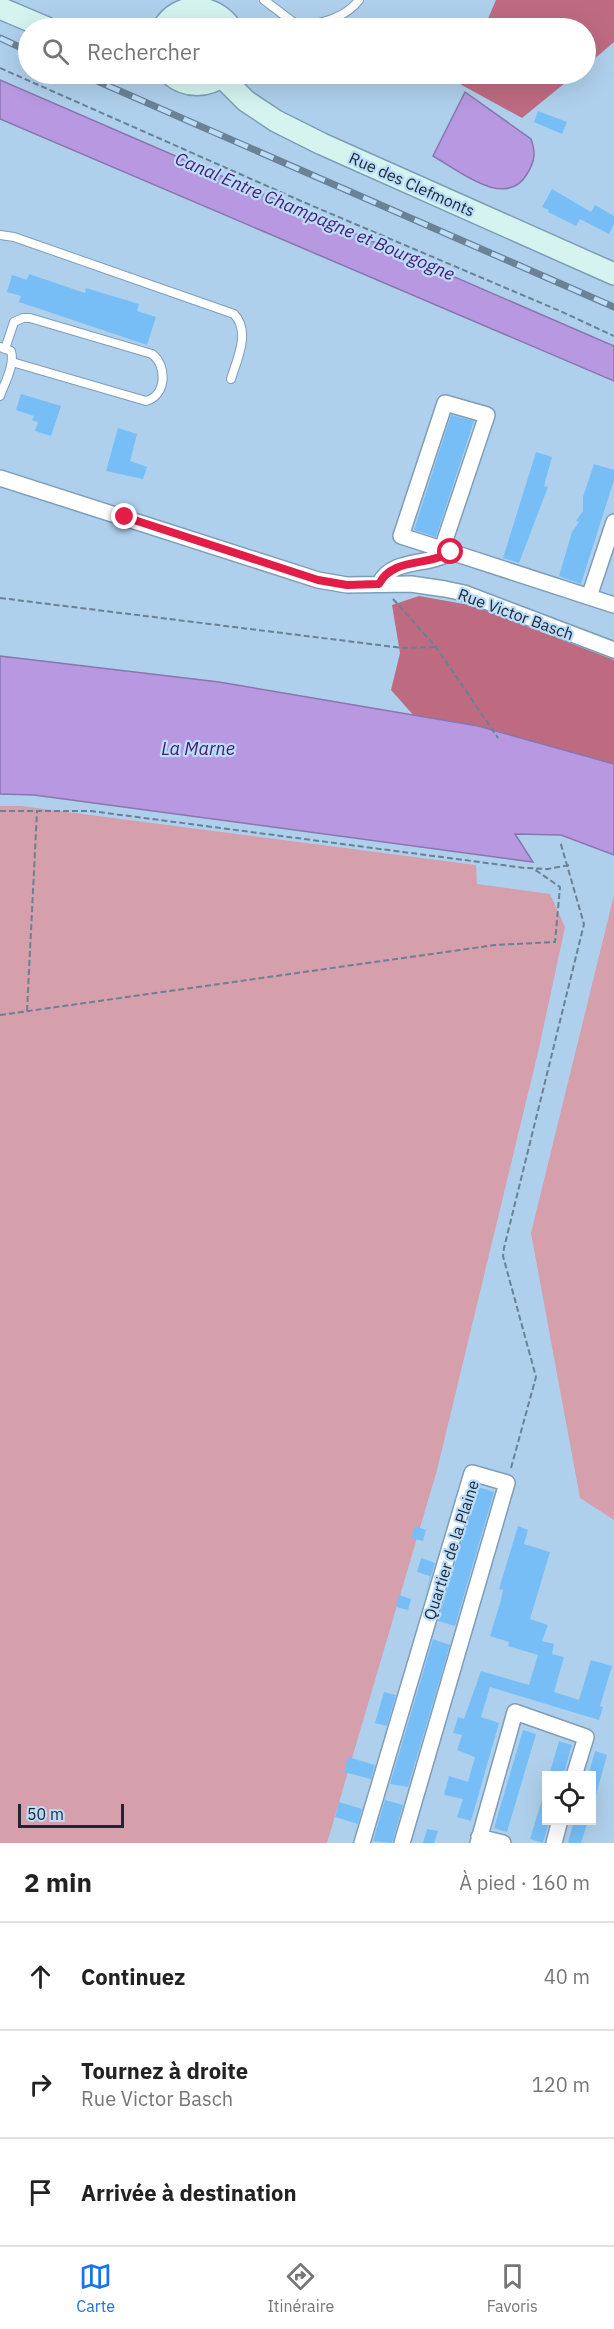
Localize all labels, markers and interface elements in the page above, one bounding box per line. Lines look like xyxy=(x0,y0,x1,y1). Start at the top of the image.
search box xyxy=(18,18,596,84)
icon: search xyxy=(39,35,72,68)
text: Rechercher xyxy=(87,37,200,66)
water label: Canal Entre Champagne et Bourgogne xyxy=(172,147,458,285)
street label: Rue des Clefmonts xyxy=(346,147,478,221)
route end xyxy=(111,503,137,529)
route start xyxy=(437,538,463,564)
street label: Rue Victor Basch xyxy=(455,584,577,644)
water label: La Marne xyxy=(161,737,235,760)
street label: Quartier de la Plaine xyxy=(419,1477,483,1622)
map controls xyxy=(542,1771,596,1825)
button: locate xyxy=(542,1771,596,1825)
scale bar xyxy=(18,1801,124,1828)
text: 50 m xyxy=(27,1804,64,1824)
text: 2 min xyxy=(24,1865,92,1899)
text: À pied · 160 m xyxy=(459,1869,590,1896)
icon: ahead xyxy=(24,1960,57,1993)
text: Continuez xyxy=(81,1962,185,1991)
text: 40 m xyxy=(544,1963,590,1990)
text: Tournez à droite xyxy=(81,2056,248,2085)
icon: right xyxy=(24,2068,57,2101)
text: 120 m xyxy=(532,2071,590,2098)
text: Rue Victor Basch xyxy=(81,2085,233,2112)
icon: arrive xyxy=(24,2176,57,2209)
text: Arrivée à destination xyxy=(81,2178,297,2207)
tab: Carte xyxy=(76,2260,115,2316)
tab: Itinéraire xyxy=(267,2260,334,2316)
tab: Favoris xyxy=(487,2260,538,2316)

